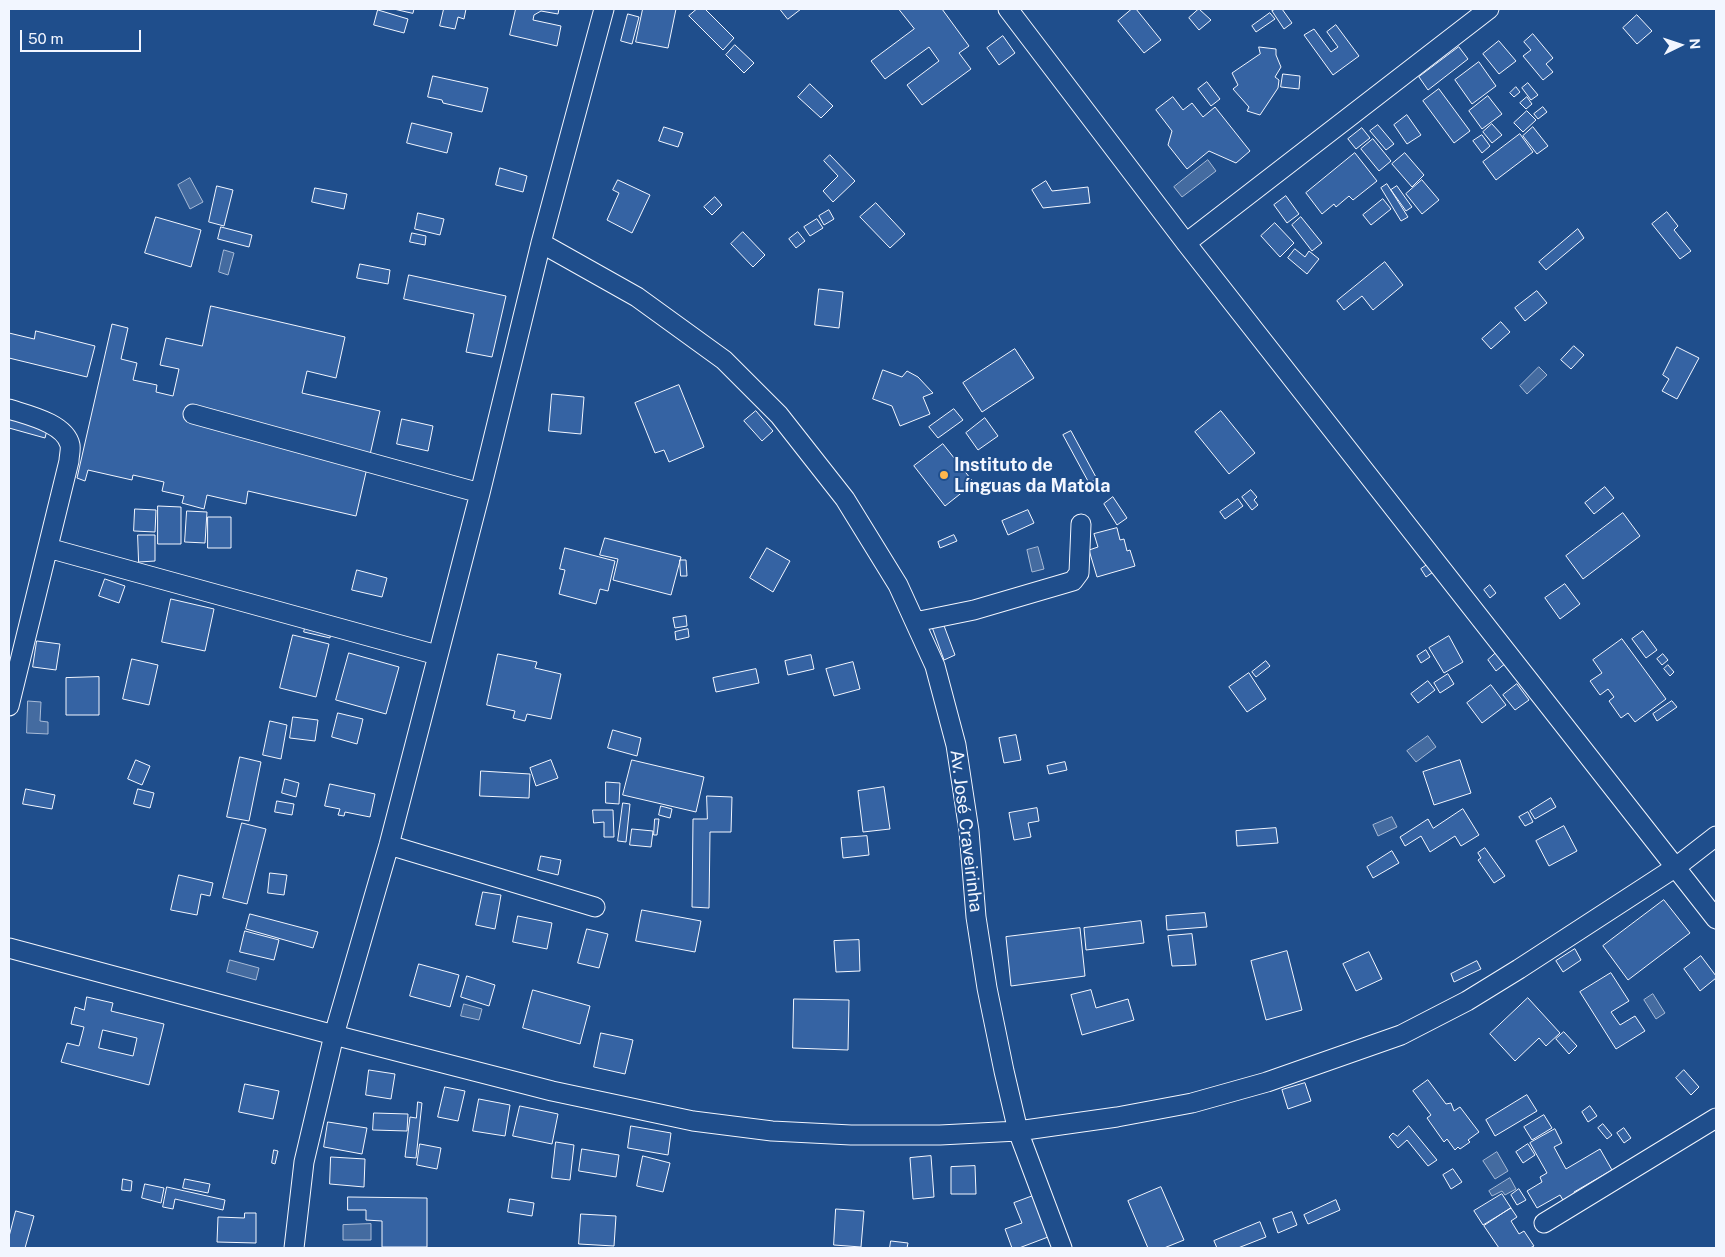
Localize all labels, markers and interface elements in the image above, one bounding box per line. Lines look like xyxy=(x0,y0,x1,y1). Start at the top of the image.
scale bar xyxy=(22,20,144,52)
north arrow xyxy=(1655,20,1705,70)
text: 50 m xyxy=(28,30,63,47)
text: N xyxy=(1687,38,1703,50)
place label: Instituto de Línguas da Matola xyxy=(954,454,1111,496)
marker: Instituto de Línguas da Matola xyxy=(938,469,950,481)
street label: Av. José Craveirinha xyxy=(945,748,987,914)

